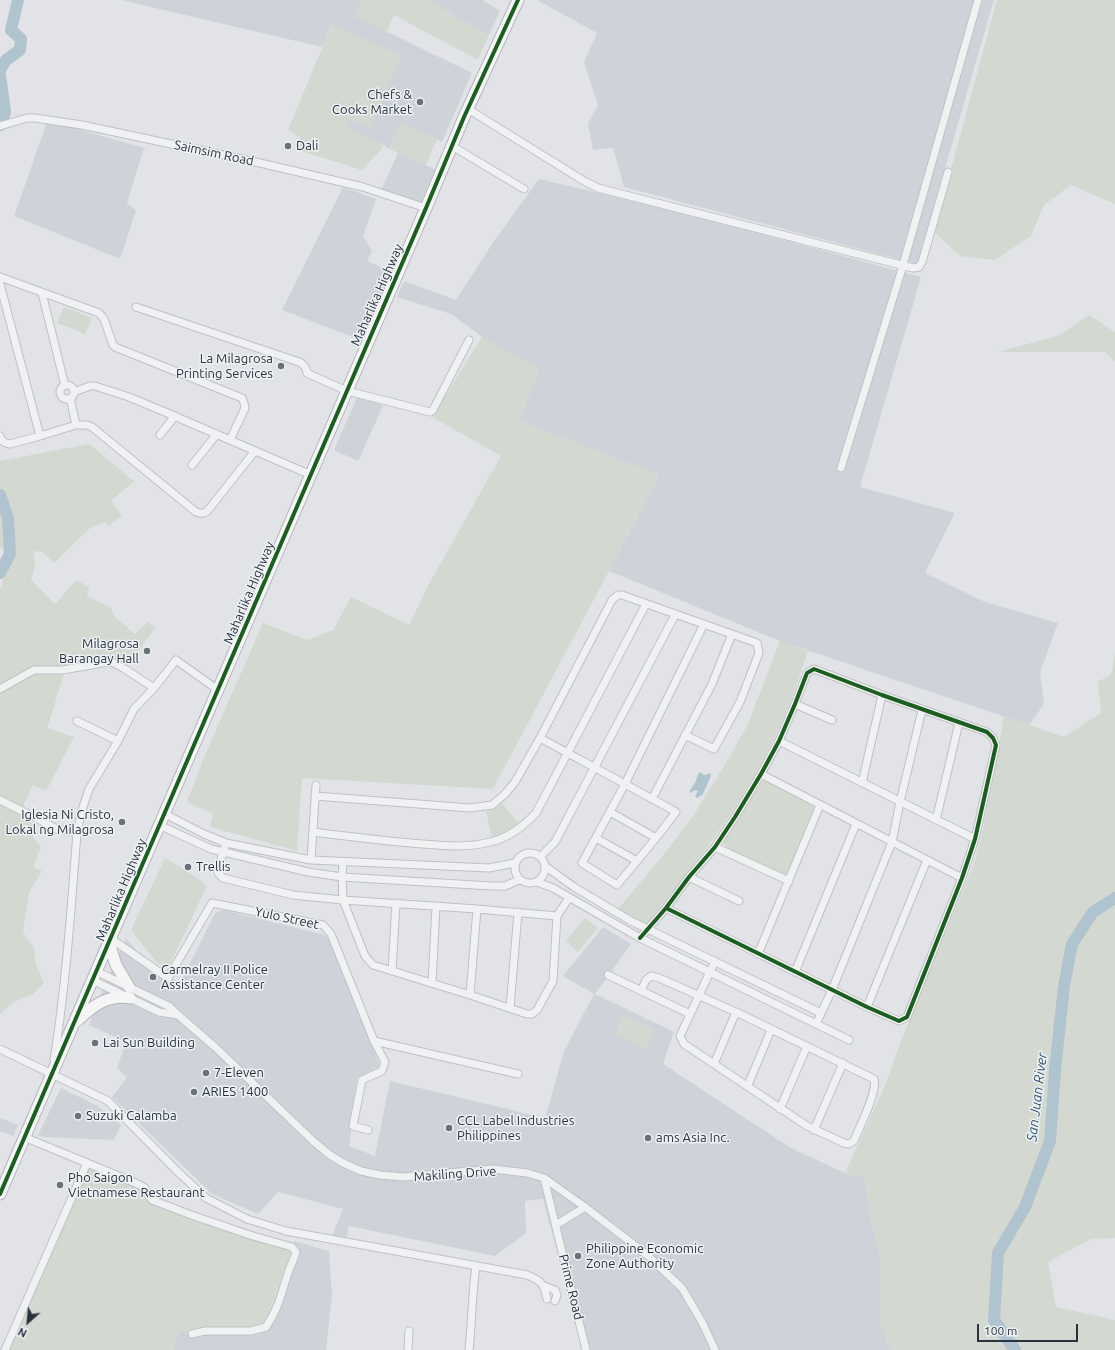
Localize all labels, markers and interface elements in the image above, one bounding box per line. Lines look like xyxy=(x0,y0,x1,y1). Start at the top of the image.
place label: Chefs & Cooks Market xyxy=(332,87,412,118)
marker: Chefs & Cooks Market xyxy=(415,97,425,107)
street label: Saimsim Road xyxy=(173,137,255,169)
place label: Dali xyxy=(296,138,318,154)
marker: Dali xyxy=(283,141,293,151)
street label: Maharlika Highway xyxy=(348,242,406,348)
place label: La Milagrosa Printing Services xyxy=(176,351,273,382)
marker: La Milagrosa Printing Services xyxy=(276,361,286,371)
street label: Maharlika Highway xyxy=(220,539,278,647)
place label: Milagrosa Barangay Hall xyxy=(59,636,139,667)
marker: Milagrosa Barangay Hall xyxy=(142,646,152,656)
place label: Iglesia Ni Cristo, Lokal ng Milagrosa xyxy=(5,807,114,838)
marker: Iglesia Ni Cristo, Lokal ng Milagrosa xyxy=(117,817,127,827)
street label: Maharlika Highway xyxy=(92,836,150,944)
place label: Trellis xyxy=(196,859,230,875)
marker: Trellis xyxy=(183,862,193,872)
street label: Yulo Street xyxy=(254,904,320,932)
place label: Carmelray II Police Assistance Center xyxy=(161,962,268,993)
marker: Carmelray II Police Assistance Center xyxy=(148,972,158,982)
place label: Lai Sun Building xyxy=(103,1035,195,1051)
marker: Lai Sun Building xyxy=(90,1038,100,1048)
water label: San Juan River xyxy=(1023,1052,1051,1142)
place label: 7-Eleven xyxy=(214,1065,264,1081)
marker: 7-Eleven xyxy=(201,1068,211,1078)
place label: ARIES 1400 xyxy=(202,1084,268,1100)
marker: ARIES 1400 xyxy=(189,1087,199,1097)
place label: Suzuki Calamba xyxy=(86,1108,177,1124)
marker: Suzuki Calamba xyxy=(73,1111,83,1121)
place label: CCL Label Industries Philippines xyxy=(457,1113,574,1144)
marker: CCL Label Industries Philippines xyxy=(444,1123,454,1133)
place label: ams Asia Inc. xyxy=(656,1130,730,1146)
marker: ams Asia Inc. xyxy=(643,1133,653,1143)
street label: Makiling Drive xyxy=(413,1163,497,1185)
place label: Pho Saigon Vietnamese Restaurant xyxy=(68,1170,205,1201)
marker: Pho Saigon Vietnamese Restaurant xyxy=(55,1180,65,1190)
place label: Philippine Economic Zone Authority xyxy=(586,1241,703,1272)
marker: Philippine Economic Zone Authority xyxy=(573,1251,583,1261)
street label: Prime Road xyxy=(555,1253,587,1321)
north arrow xyxy=(8,1302,48,1342)
scale bar xyxy=(979,1316,1080,1342)
text: 100 m xyxy=(984,1324,1017,1337)
text: N xyxy=(16,1325,29,1340)

